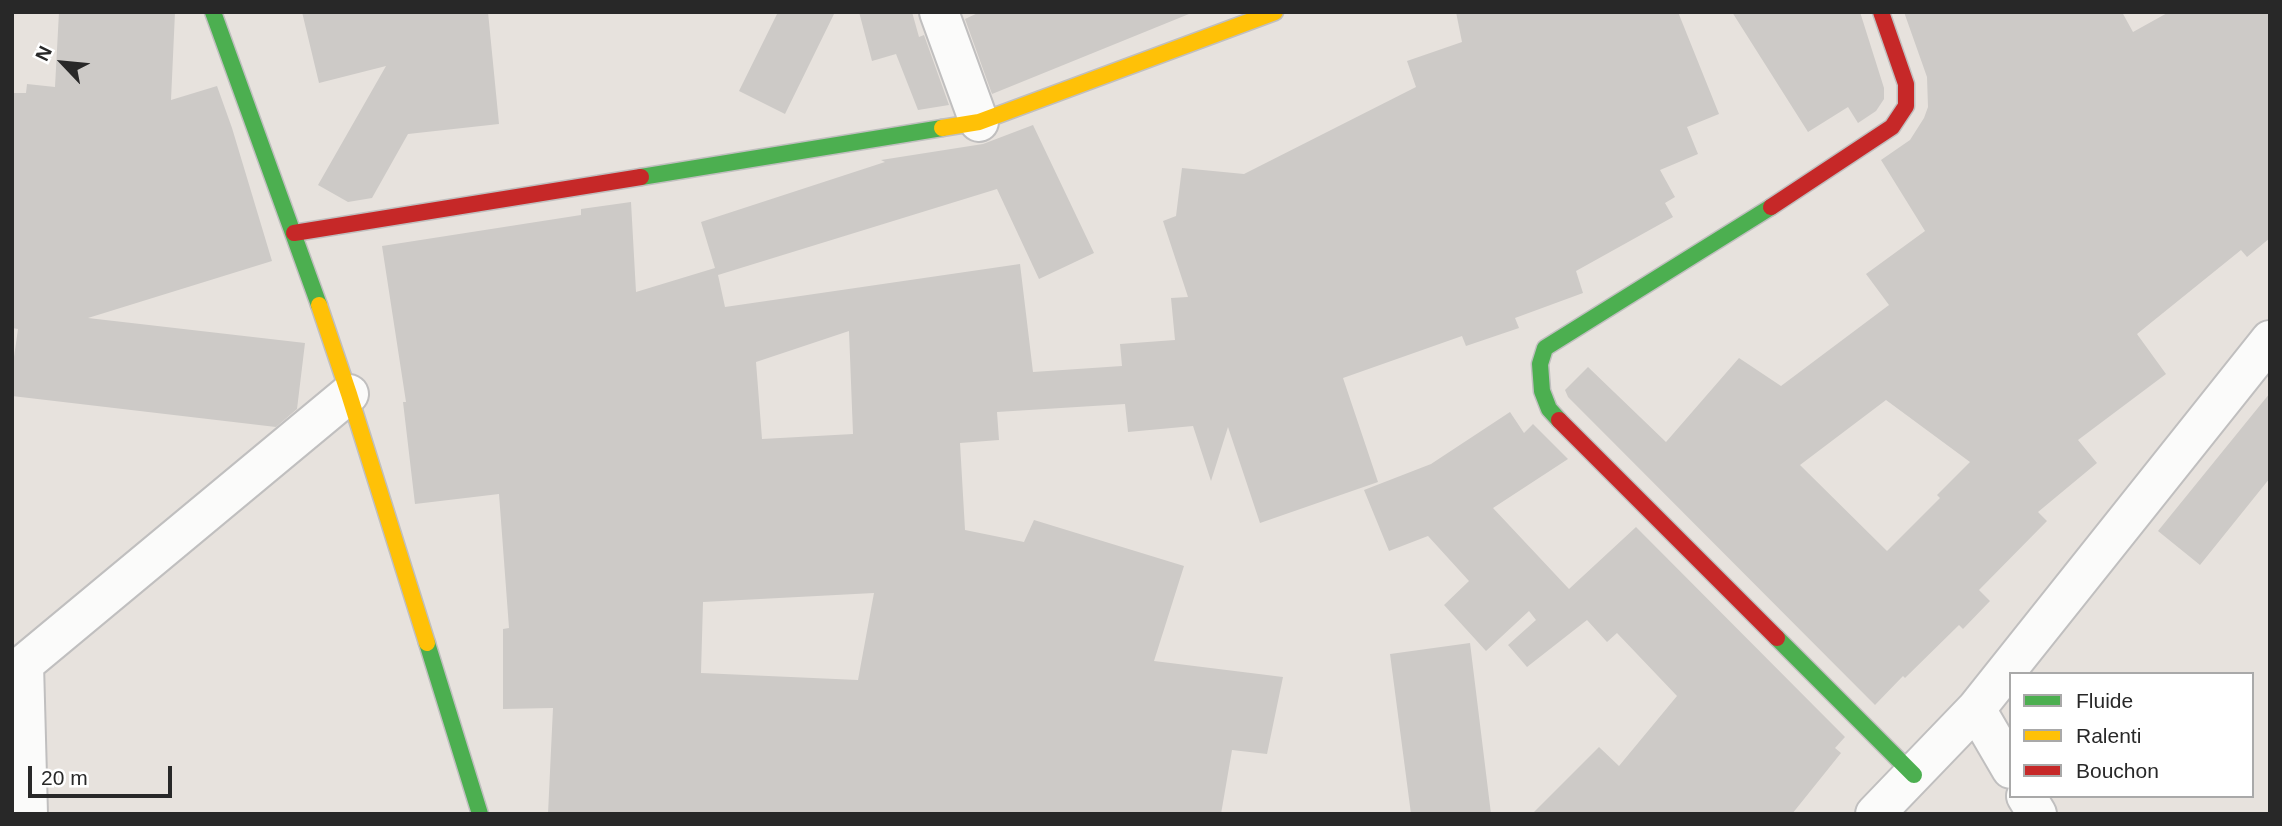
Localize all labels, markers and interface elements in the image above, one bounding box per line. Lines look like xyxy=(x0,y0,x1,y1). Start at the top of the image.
north arrow xyxy=(28,28,98,98)
text: N xyxy=(31,43,56,64)
legend xyxy=(2009,672,2254,798)
text: Fluide xyxy=(2076,689,2133,712)
text: Ralenti xyxy=(2076,724,2141,747)
scale bar xyxy=(32,752,175,796)
text: Bouchon xyxy=(2076,759,2159,782)
text: 20 m xyxy=(41,766,88,789)

